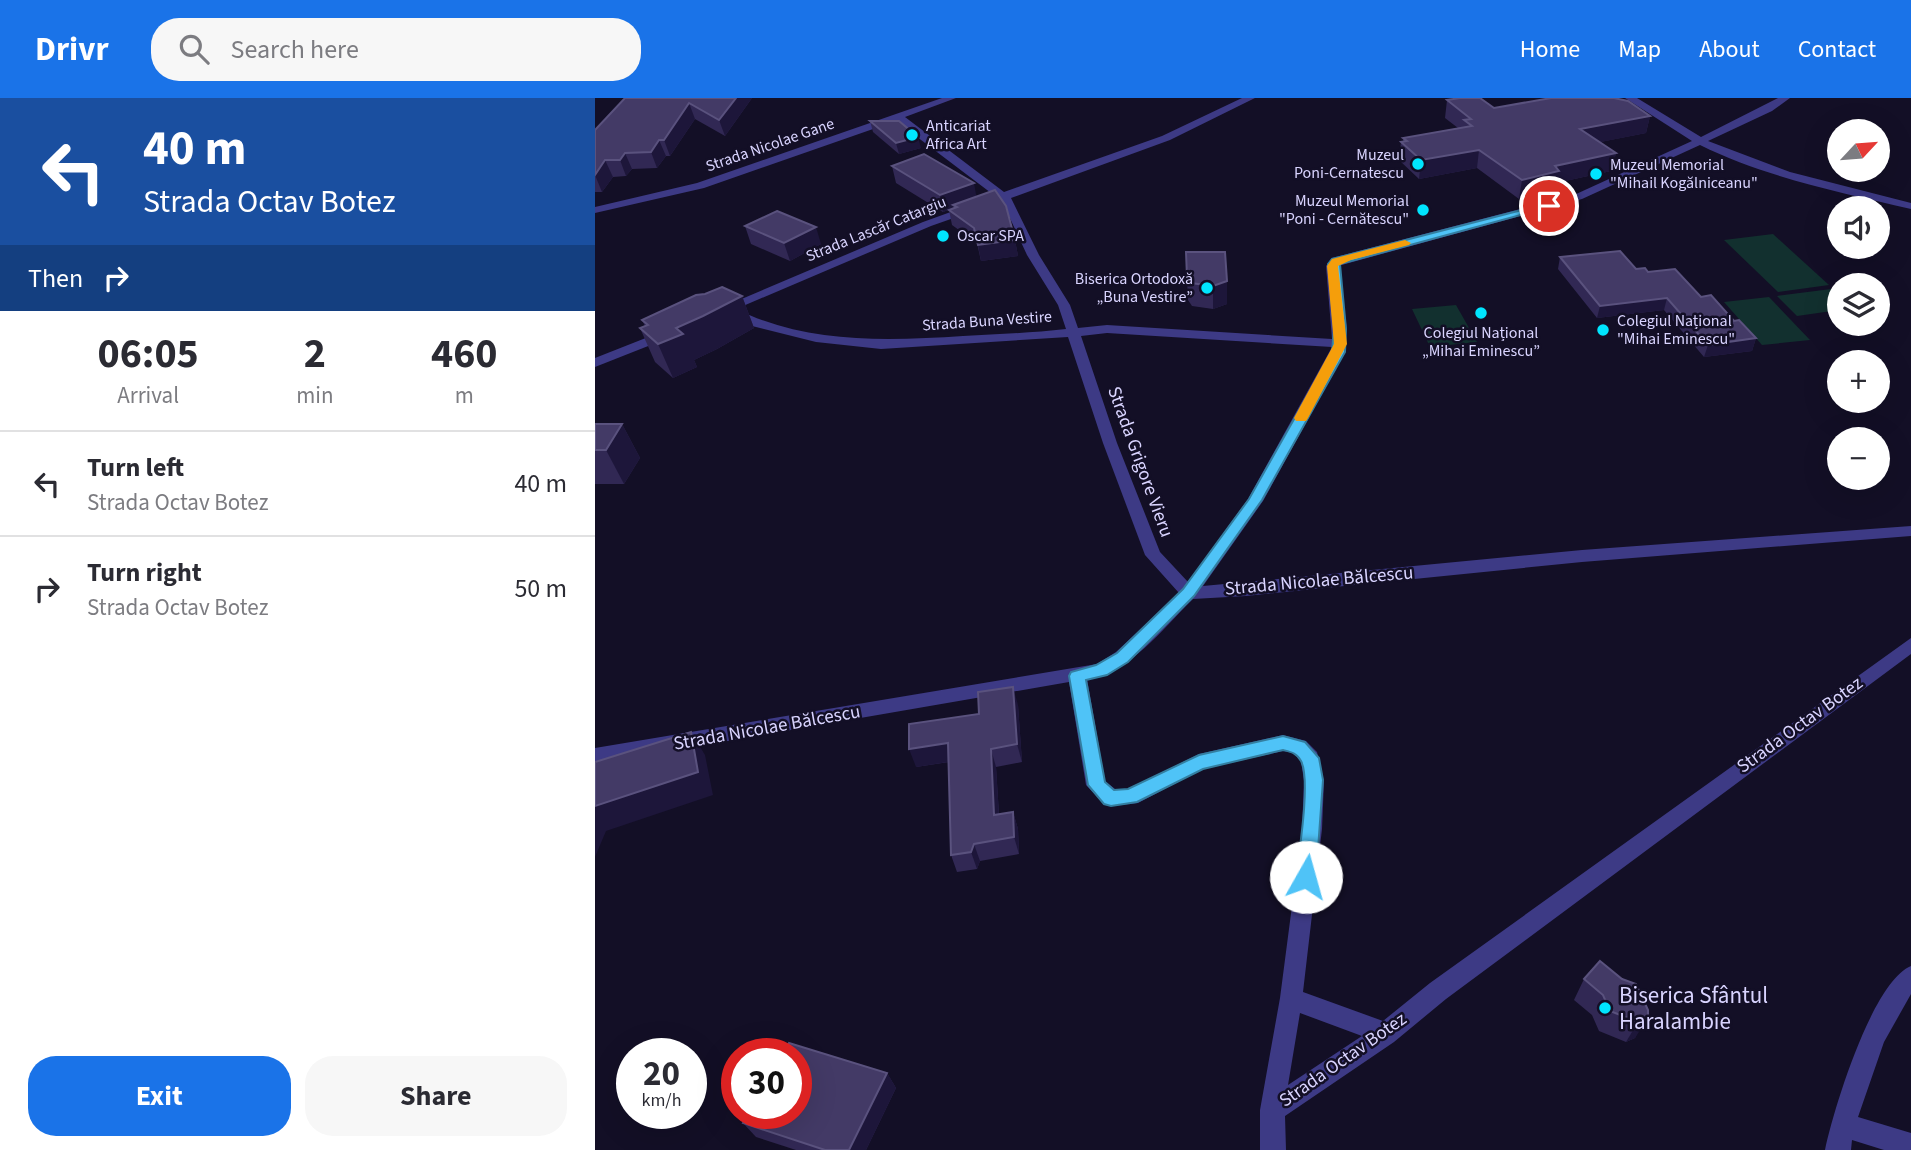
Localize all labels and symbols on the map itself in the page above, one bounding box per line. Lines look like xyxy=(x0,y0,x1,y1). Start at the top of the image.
street label: Strada Nicolae Gane xyxy=(703,113,837,177)
place label: Anticariat Africa Art xyxy=(926,115,991,155)
north arrow xyxy=(1827,119,1890,182)
marker: Anticariat Africa Art xyxy=(904,127,920,143)
place label: Muzeul Poni-Cernatescu xyxy=(1294,144,1404,184)
place label: Muzeul Memorial "Mihail Kogălniceanu" xyxy=(1610,154,1758,194)
marker: Muzeul Poni-Cernatescu xyxy=(1410,156,1426,172)
marker: Muzeul Memorial "Mihail Kogălniceanu" xyxy=(1588,166,1604,182)
pin xyxy=(1519,176,1579,236)
place label: Muzeul Memorial "Poni - Cernătescu" xyxy=(1279,190,1409,230)
street label: Strada Lascăr Catargiu xyxy=(802,191,950,267)
marker: Muzeul Memorial "Poni - Cernătescu" xyxy=(1415,202,1431,218)
place label: Oscar SPA xyxy=(957,225,1024,247)
marker: Oscar SPA xyxy=(935,228,951,244)
place label: Biserica Ortodoxă „Buna Vestire” xyxy=(1075,268,1193,308)
marker: Biserica Ortodoxă „Buna Vestire” xyxy=(1199,280,1215,296)
street label: Strada Buna Vestire xyxy=(921,305,1053,337)
marker: Colegiul Național „Mihai Eminescu” xyxy=(1473,305,1489,321)
place label: Colegiul Național "Mihai Eminescu" xyxy=(1617,310,1735,350)
place label: Colegiul Național „Mihai Eminescu” xyxy=(1422,322,1540,362)
marker: Colegiul Național "Mihai Eminescu" xyxy=(1595,322,1611,338)
street label: Strada Grigore Vieru xyxy=(1100,383,1180,541)
street label: Strada Nicolae Bălcescu xyxy=(1224,559,1414,603)
street label: Strada Octav Botez xyxy=(1731,670,1869,780)
street label: Strada Nicolae Bălcescu xyxy=(672,698,862,758)
position arrow xyxy=(1269,840,1343,914)
place label: Biserica Sfântul Haralambie xyxy=(1619,979,1768,1038)
marker: Biserica Sfântul Haralambie xyxy=(1597,1000,1613,1016)
street label: Strada Octav Botez xyxy=(1274,1006,1412,1114)
speed limit sign: 30 xyxy=(721,1038,812,1129)

